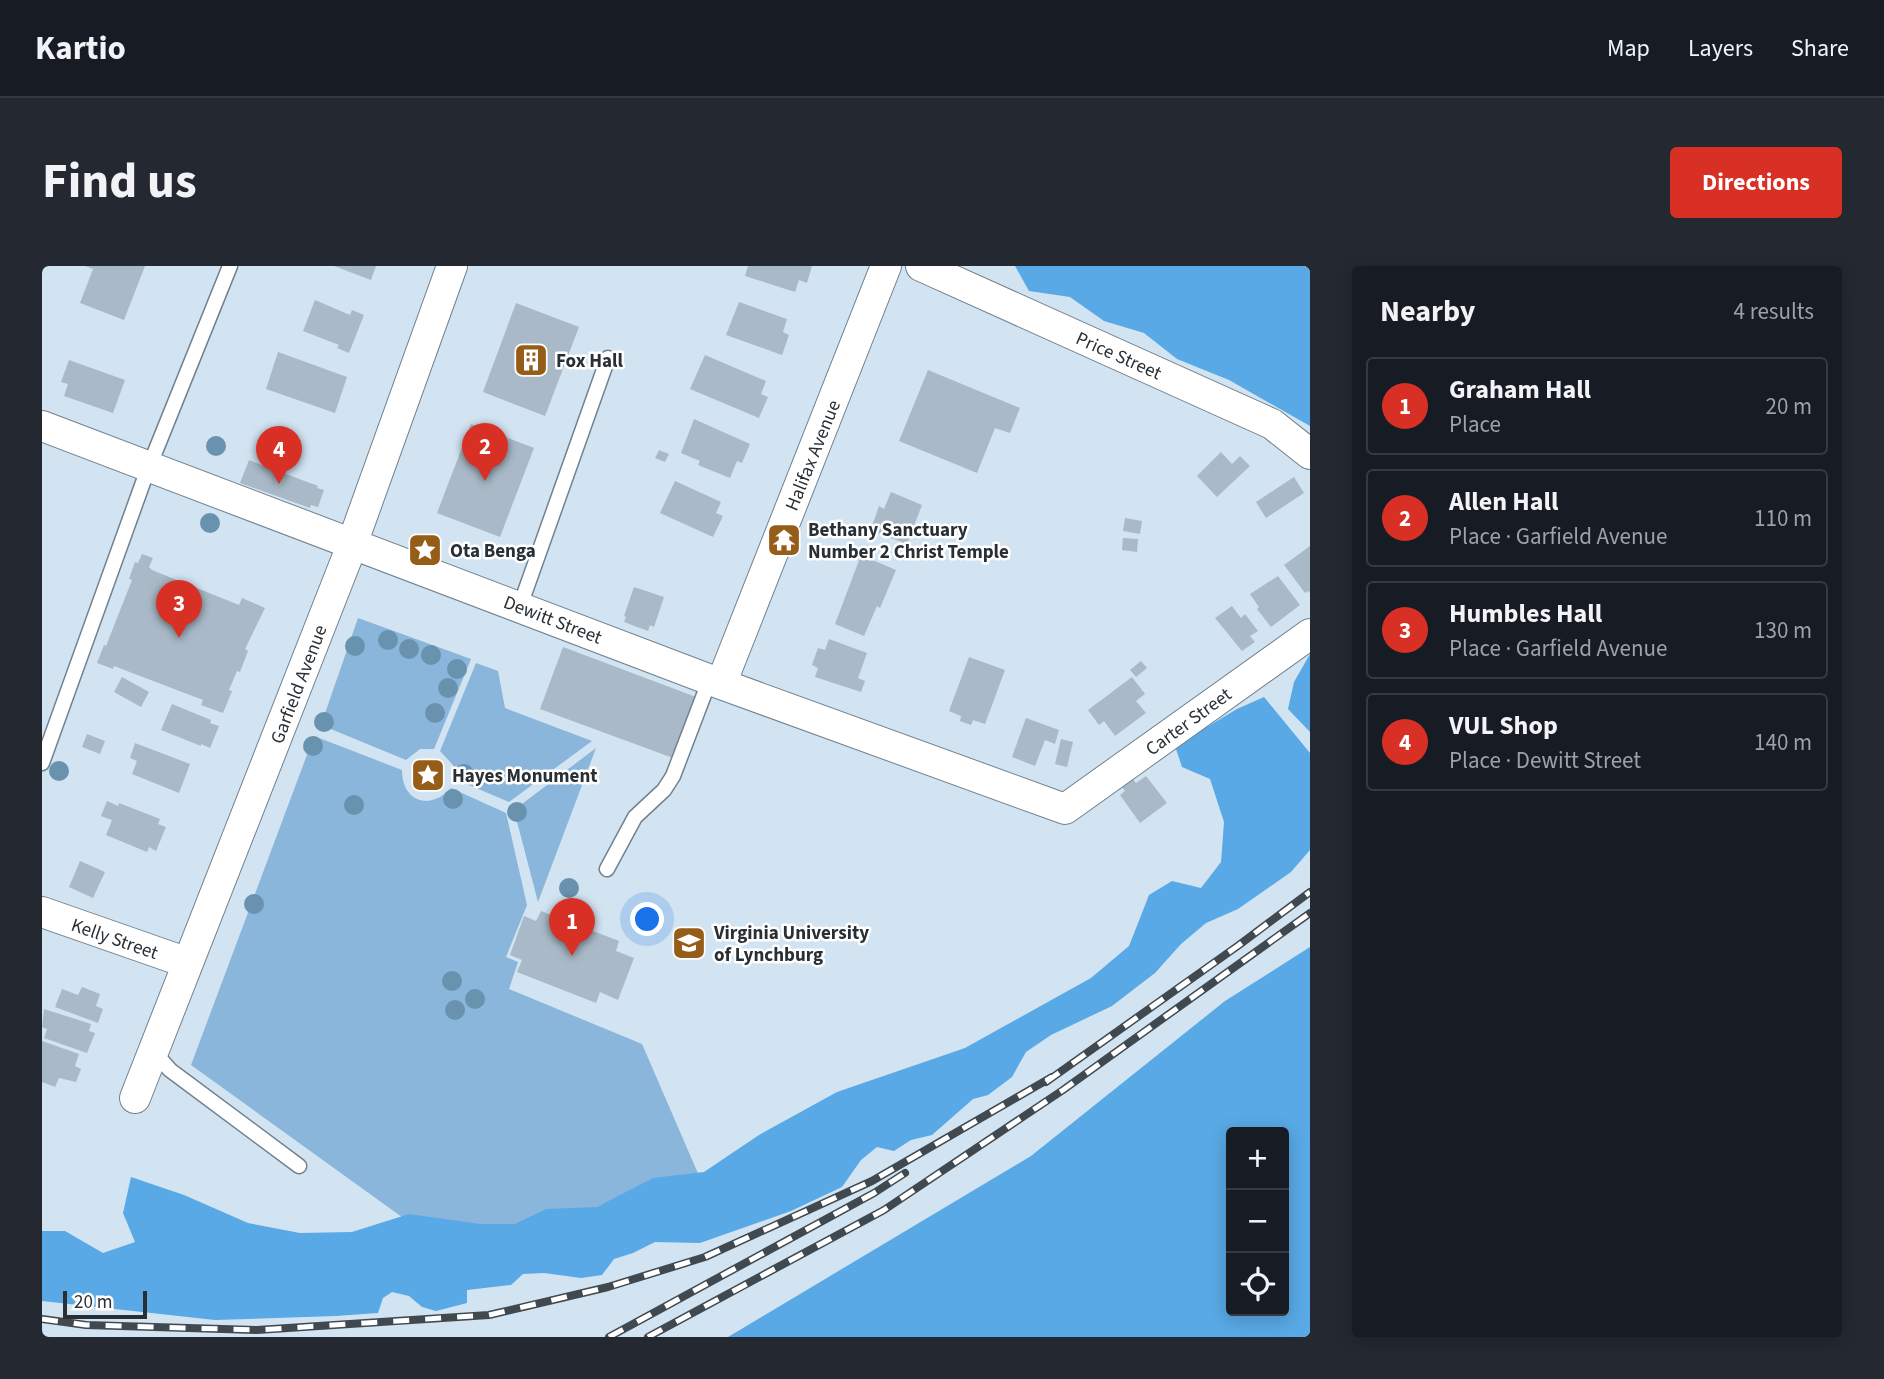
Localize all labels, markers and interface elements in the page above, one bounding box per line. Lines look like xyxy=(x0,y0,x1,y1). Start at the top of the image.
text: Kartio xyxy=(35,25,126,72)
text: Map xyxy=(1607,31,1650,66)
text: Layers xyxy=(1688,31,1753,66)
text: Share xyxy=(1791,31,1849,66)
text: Find us xyxy=(42,147,197,217)
button: Directions xyxy=(1670,147,1842,218)
text: Nearby xyxy=(1380,290,1475,333)
text: 4 results xyxy=(1734,295,1814,328)
street label: Price Street xyxy=(1071,326,1166,387)
building icon: Fox Hall xyxy=(512,341,550,379)
place label: Fox Hall xyxy=(556,348,623,375)
text: Graham Hall xyxy=(1449,371,1591,408)
text: 1 xyxy=(1399,390,1411,423)
text: 20 m xyxy=(1765,390,1812,423)
street label: Halifax Avenue xyxy=(779,396,848,515)
text: Place xyxy=(1449,408,1501,441)
pin: 2 xyxy=(462,423,508,481)
pin: 4 xyxy=(256,426,302,484)
text: Allen Hall xyxy=(1449,483,1558,520)
text: 2 xyxy=(1399,502,1411,535)
text: 110 m xyxy=(1754,502,1812,535)
place label: Bethany Sanctuary Number 2 Christ Temple xyxy=(808,517,1009,566)
text: Place · Garfield Avenue xyxy=(1449,520,1667,553)
temple icon: Bethany Sanctuary Number 2 Christ Temple xyxy=(765,521,803,559)
place icon: Ota Benga xyxy=(406,531,444,569)
place label: Ota Benga xyxy=(450,538,536,565)
pin: 3 xyxy=(156,580,202,638)
street label: Dewitt Street xyxy=(499,589,606,652)
text: Humbles Hall xyxy=(1449,595,1602,632)
text: 3 xyxy=(1399,614,1411,647)
text: 130 m xyxy=(1754,614,1812,647)
street label: Garfield Avenue xyxy=(264,621,334,748)
text: Place · Garfield Avenue xyxy=(1449,632,1667,665)
street label: Carter Street xyxy=(1140,681,1238,763)
text: VUL Shop xyxy=(1449,707,1558,744)
text: 4 xyxy=(1399,726,1411,759)
text: 140 m xyxy=(1754,726,1812,759)
text: Place · Dewitt Street xyxy=(1449,744,1641,777)
place icon: Hayes Monument xyxy=(409,756,447,794)
place label: Hayes Monument xyxy=(452,763,598,790)
pin: 1 xyxy=(549,898,595,956)
your location xyxy=(630,902,664,936)
street label: Kelly Street xyxy=(67,912,162,967)
place label: Virginia University of Lynchburg xyxy=(713,920,869,969)
school or university icon: Virginia University of Lynchburg xyxy=(670,924,708,962)
map controls xyxy=(1226,1127,1289,1316)
button: + xyxy=(1226,1127,1289,1190)
button: − xyxy=(1226,1190,1289,1253)
button: locate xyxy=(1226,1253,1289,1316)
scale bar xyxy=(63,1288,147,1320)
text: 20 m xyxy=(74,1289,112,1316)

